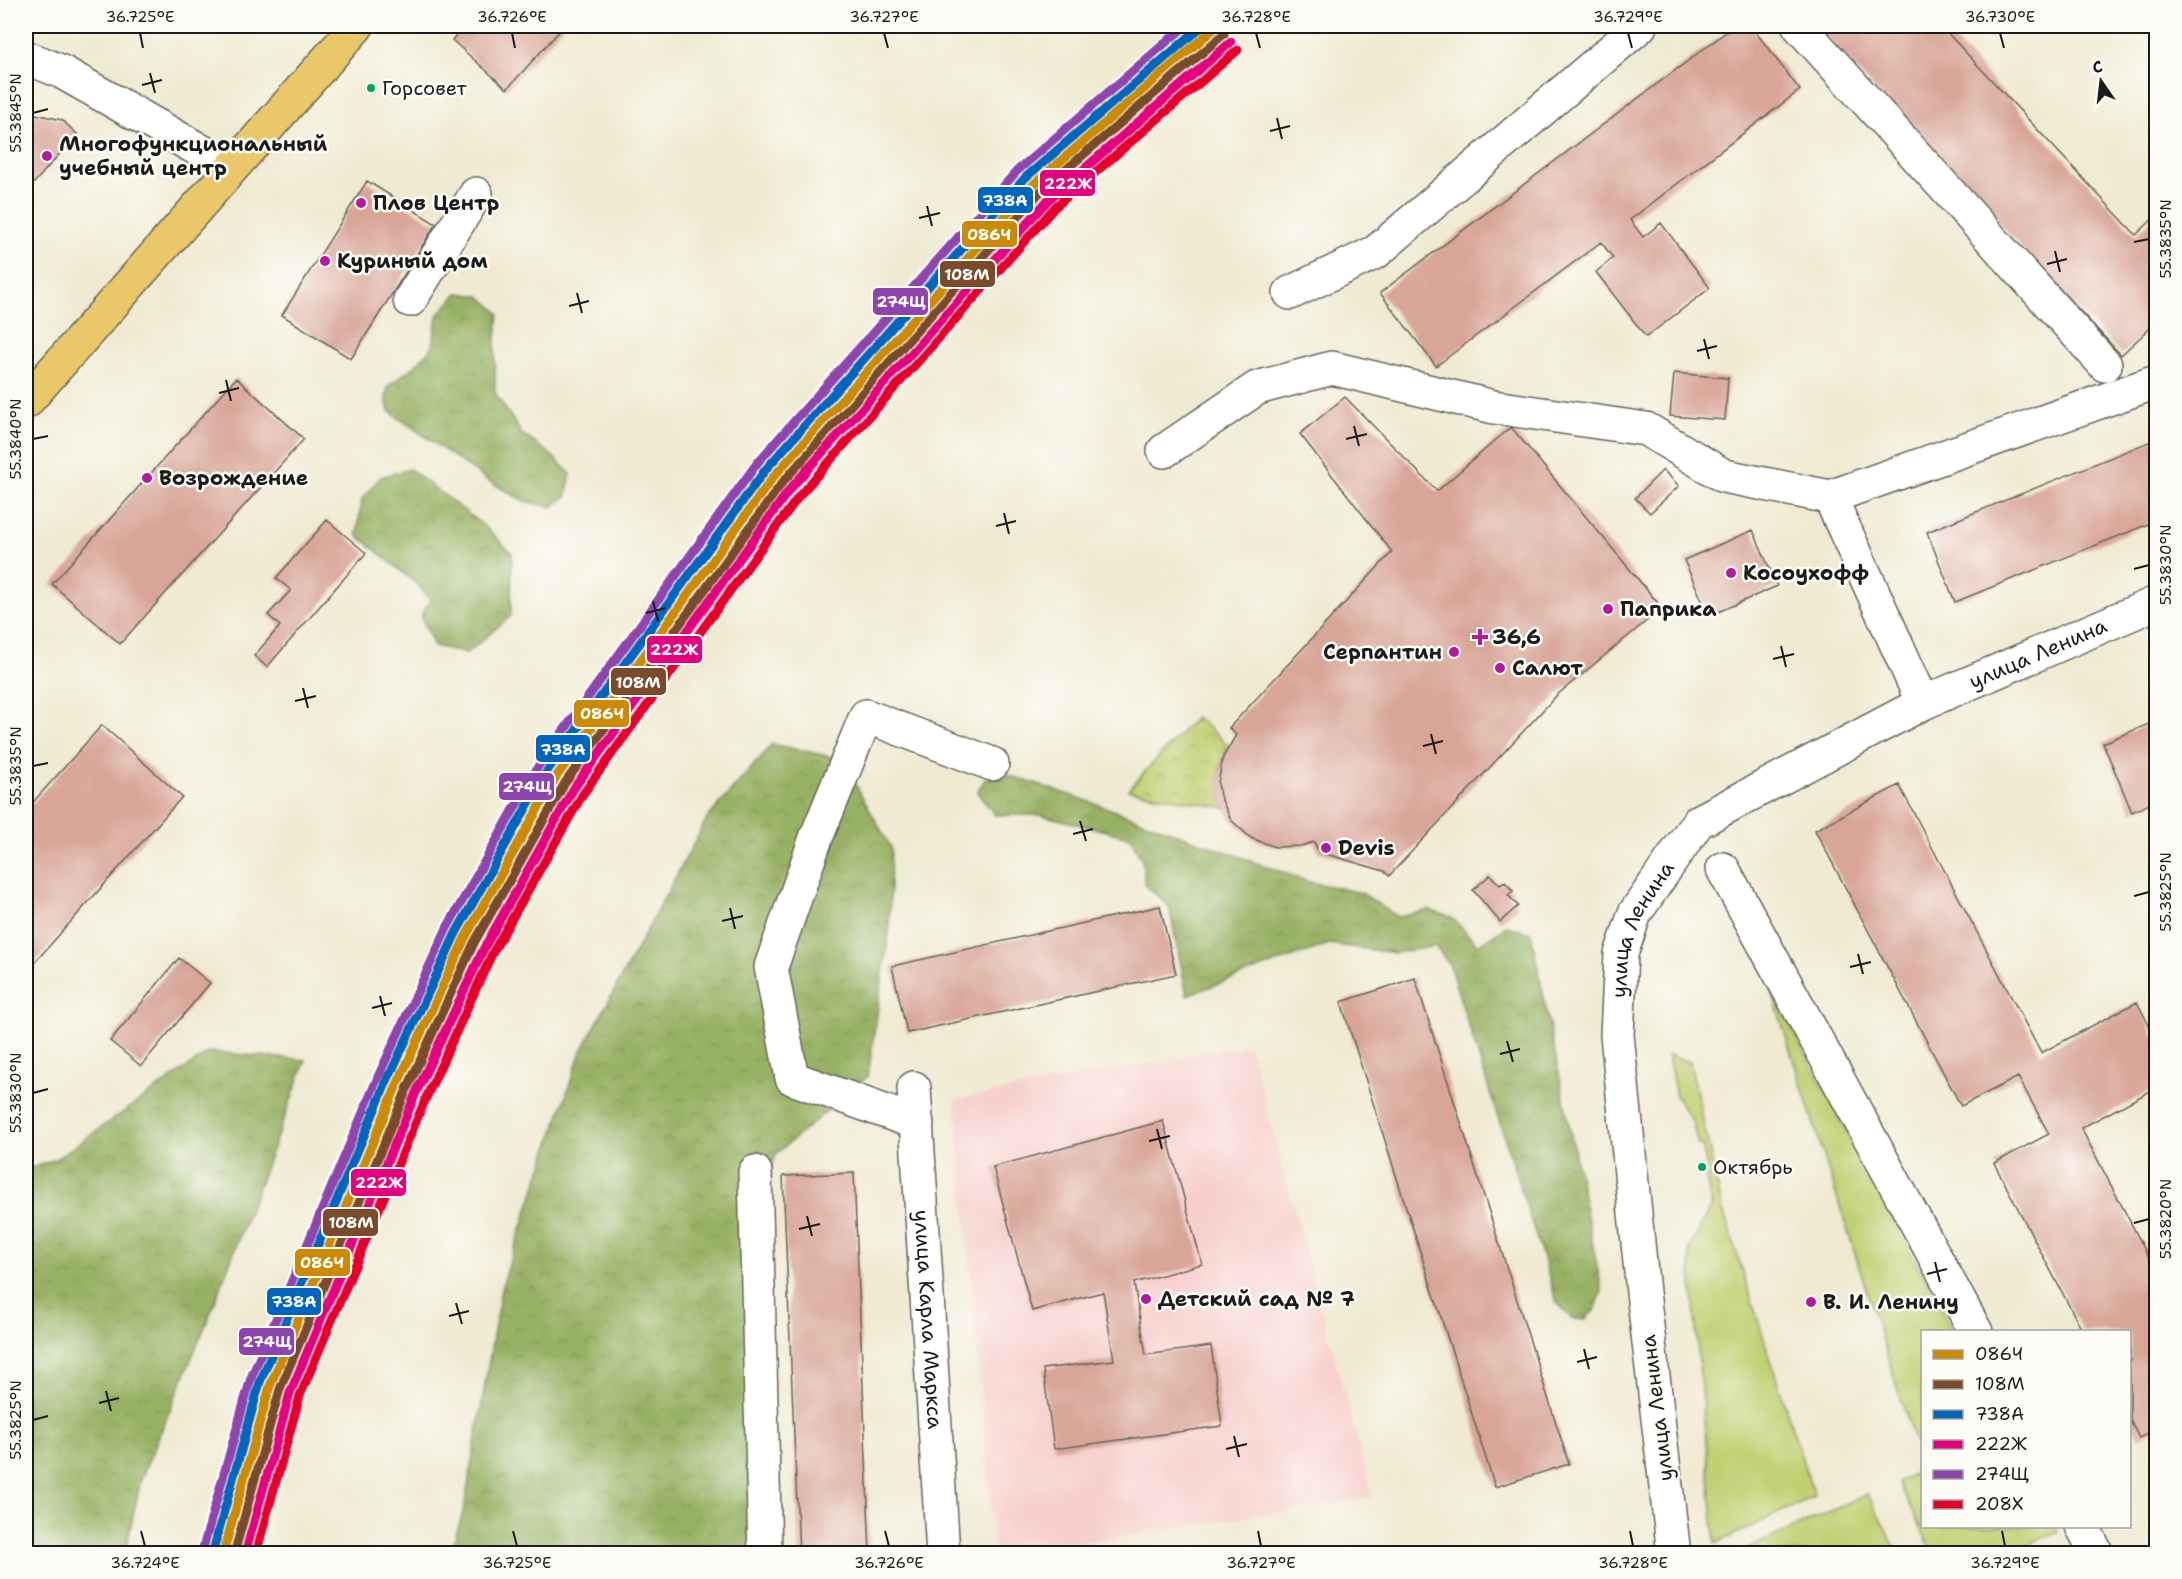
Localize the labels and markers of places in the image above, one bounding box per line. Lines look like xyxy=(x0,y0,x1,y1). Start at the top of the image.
place label: Горсовет xyxy=(382,75,468,101)
marker: Горсовет xyxy=(365,82,377,94)
place label: Многофункциональный учебный центр xyxy=(59,130,328,182)
marker: Многофункциональный учебный центр xyxy=(40,149,54,163)
place label: Плов Центр xyxy=(373,189,499,217)
marker: Плов Центр xyxy=(354,196,368,210)
place label: Куриный дом xyxy=(337,247,488,275)
marker: Куриный дом xyxy=(318,254,332,268)
place label: Возрождение xyxy=(159,464,308,492)
marker: Возрождение xyxy=(140,471,154,485)
place label: Косоухофф xyxy=(1743,559,1869,587)
marker: Косоухофф xyxy=(1724,566,1738,580)
place label: Паприка xyxy=(1620,595,1717,623)
marker: Паприка xyxy=(1601,602,1615,616)
place label: 36,6 xyxy=(1492,623,1541,651)
marker: 36,6 xyxy=(1473,630,1487,644)
place label: Серпантин xyxy=(1323,638,1442,666)
marker: Серпантин xyxy=(1447,645,1461,659)
place label: Салют xyxy=(1512,654,1583,682)
marker: Салют xyxy=(1493,661,1507,675)
place label: Devis xyxy=(1338,834,1395,862)
marker: Devis xyxy=(1319,841,1333,855)
place label: Октябрь xyxy=(1713,1154,1793,1180)
marker: Октябрь xyxy=(1696,1161,1708,1173)
place label: Детский сад № 7 xyxy=(1158,1285,1355,1313)
place label: В. И. Ленину xyxy=(1823,1288,1959,1316)
marker: Детский сад № 7 xyxy=(1139,1292,1153,1306)
marker: В. И. Ленину xyxy=(1804,1295,1818,1309)

